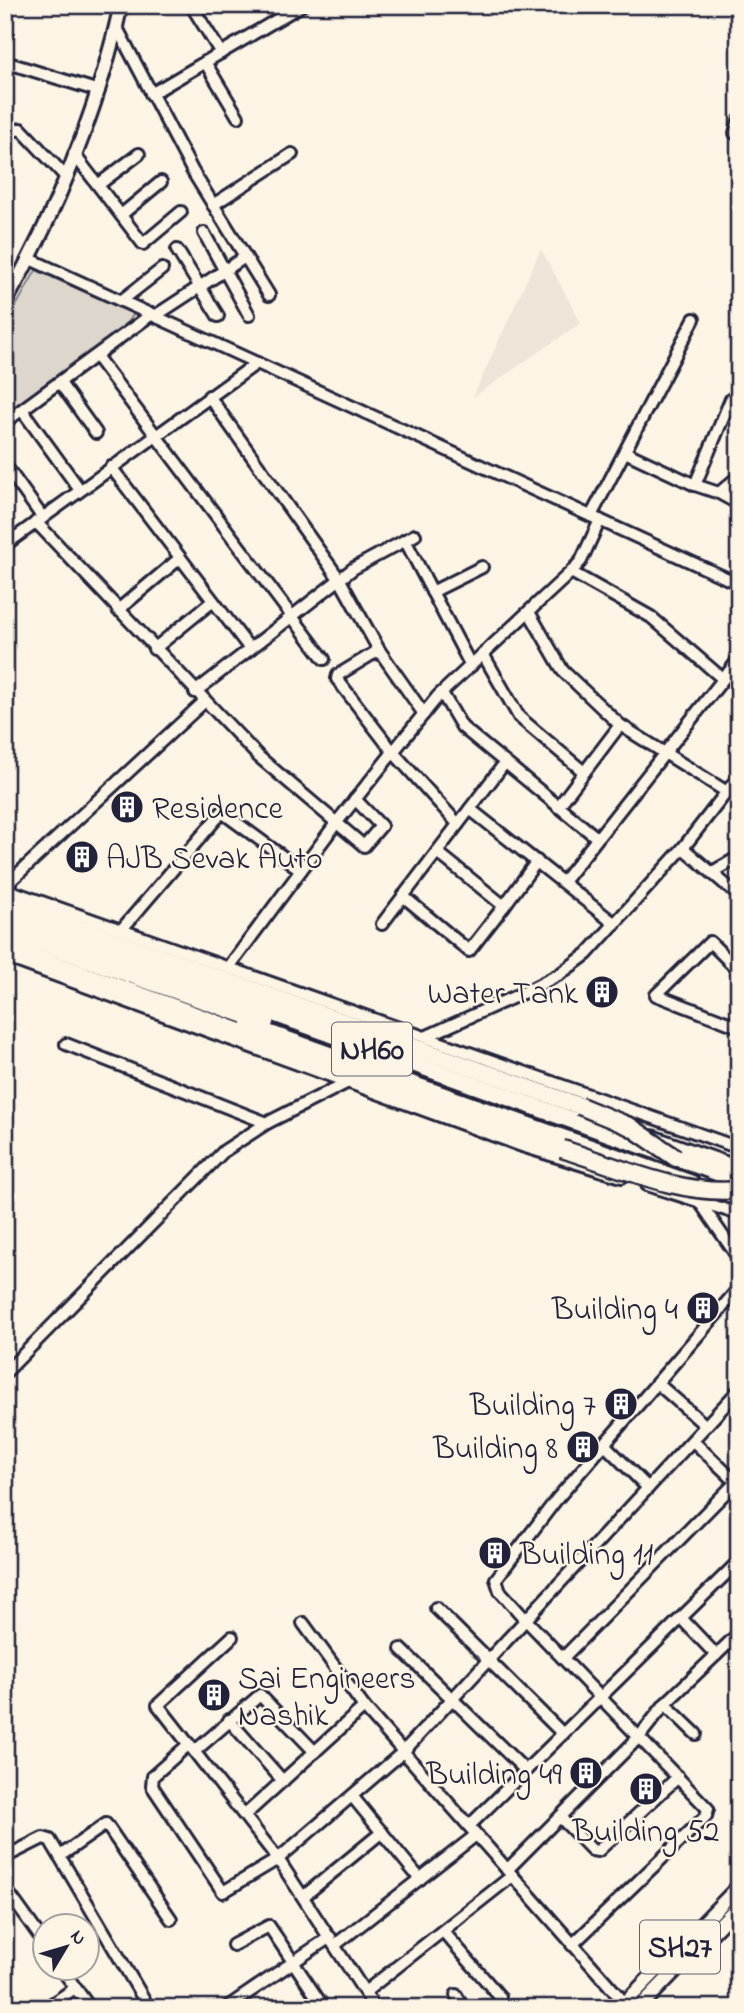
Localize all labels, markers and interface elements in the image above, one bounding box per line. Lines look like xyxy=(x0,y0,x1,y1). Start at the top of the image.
place label: Residence xyxy=(152,787,283,834)
building icon: Residence xyxy=(108,788,146,826)
place label: AJB Sevak Auto xyxy=(106,837,323,884)
building icon: AJB Sevak Auto xyxy=(63,838,101,876)
place label: Water Tank xyxy=(428,972,579,1019)
building icon: Water Tank xyxy=(583,973,621,1011)
road number: NH60 xyxy=(332,1023,412,1076)
place label: Building 4 xyxy=(551,1288,678,1335)
building icon: Building 4 xyxy=(684,1289,722,1327)
place label: Building 7 xyxy=(469,1384,596,1431)
building icon: Building 7 xyxy=(602,1385,640,1423)
place label: Building 8 xyxy=(432,1427,558,1474)
building icon: Building 8 xyxy=(564,1428,602,1466)
place label: Building 11 xyxy=(519,1533,653,1580)
building icon: Building 11 xyxy=(476,1534,514,1572)
place label: Sai Engineers Nashik xyxy=(238,1657,416,1741)
building icon: Sai Engineers Nashik xyxy=(195,1676,233,1714)
place label: Building 49 xyxy=(425,1753,562,1800)
building icon: Building 49 xyxy=(567,1754,605,1792)
building icon: Building 52 xyxy=(627,1770,665,1808)
place label: Building 52 xyxy=(571,1810,720,1857)
north arrow xyxy=(32,1912,102,1982)
road number: SH27 xyxy=(640,1921,720,1974)
text: N xyxy=(63,1925,92,1952)

